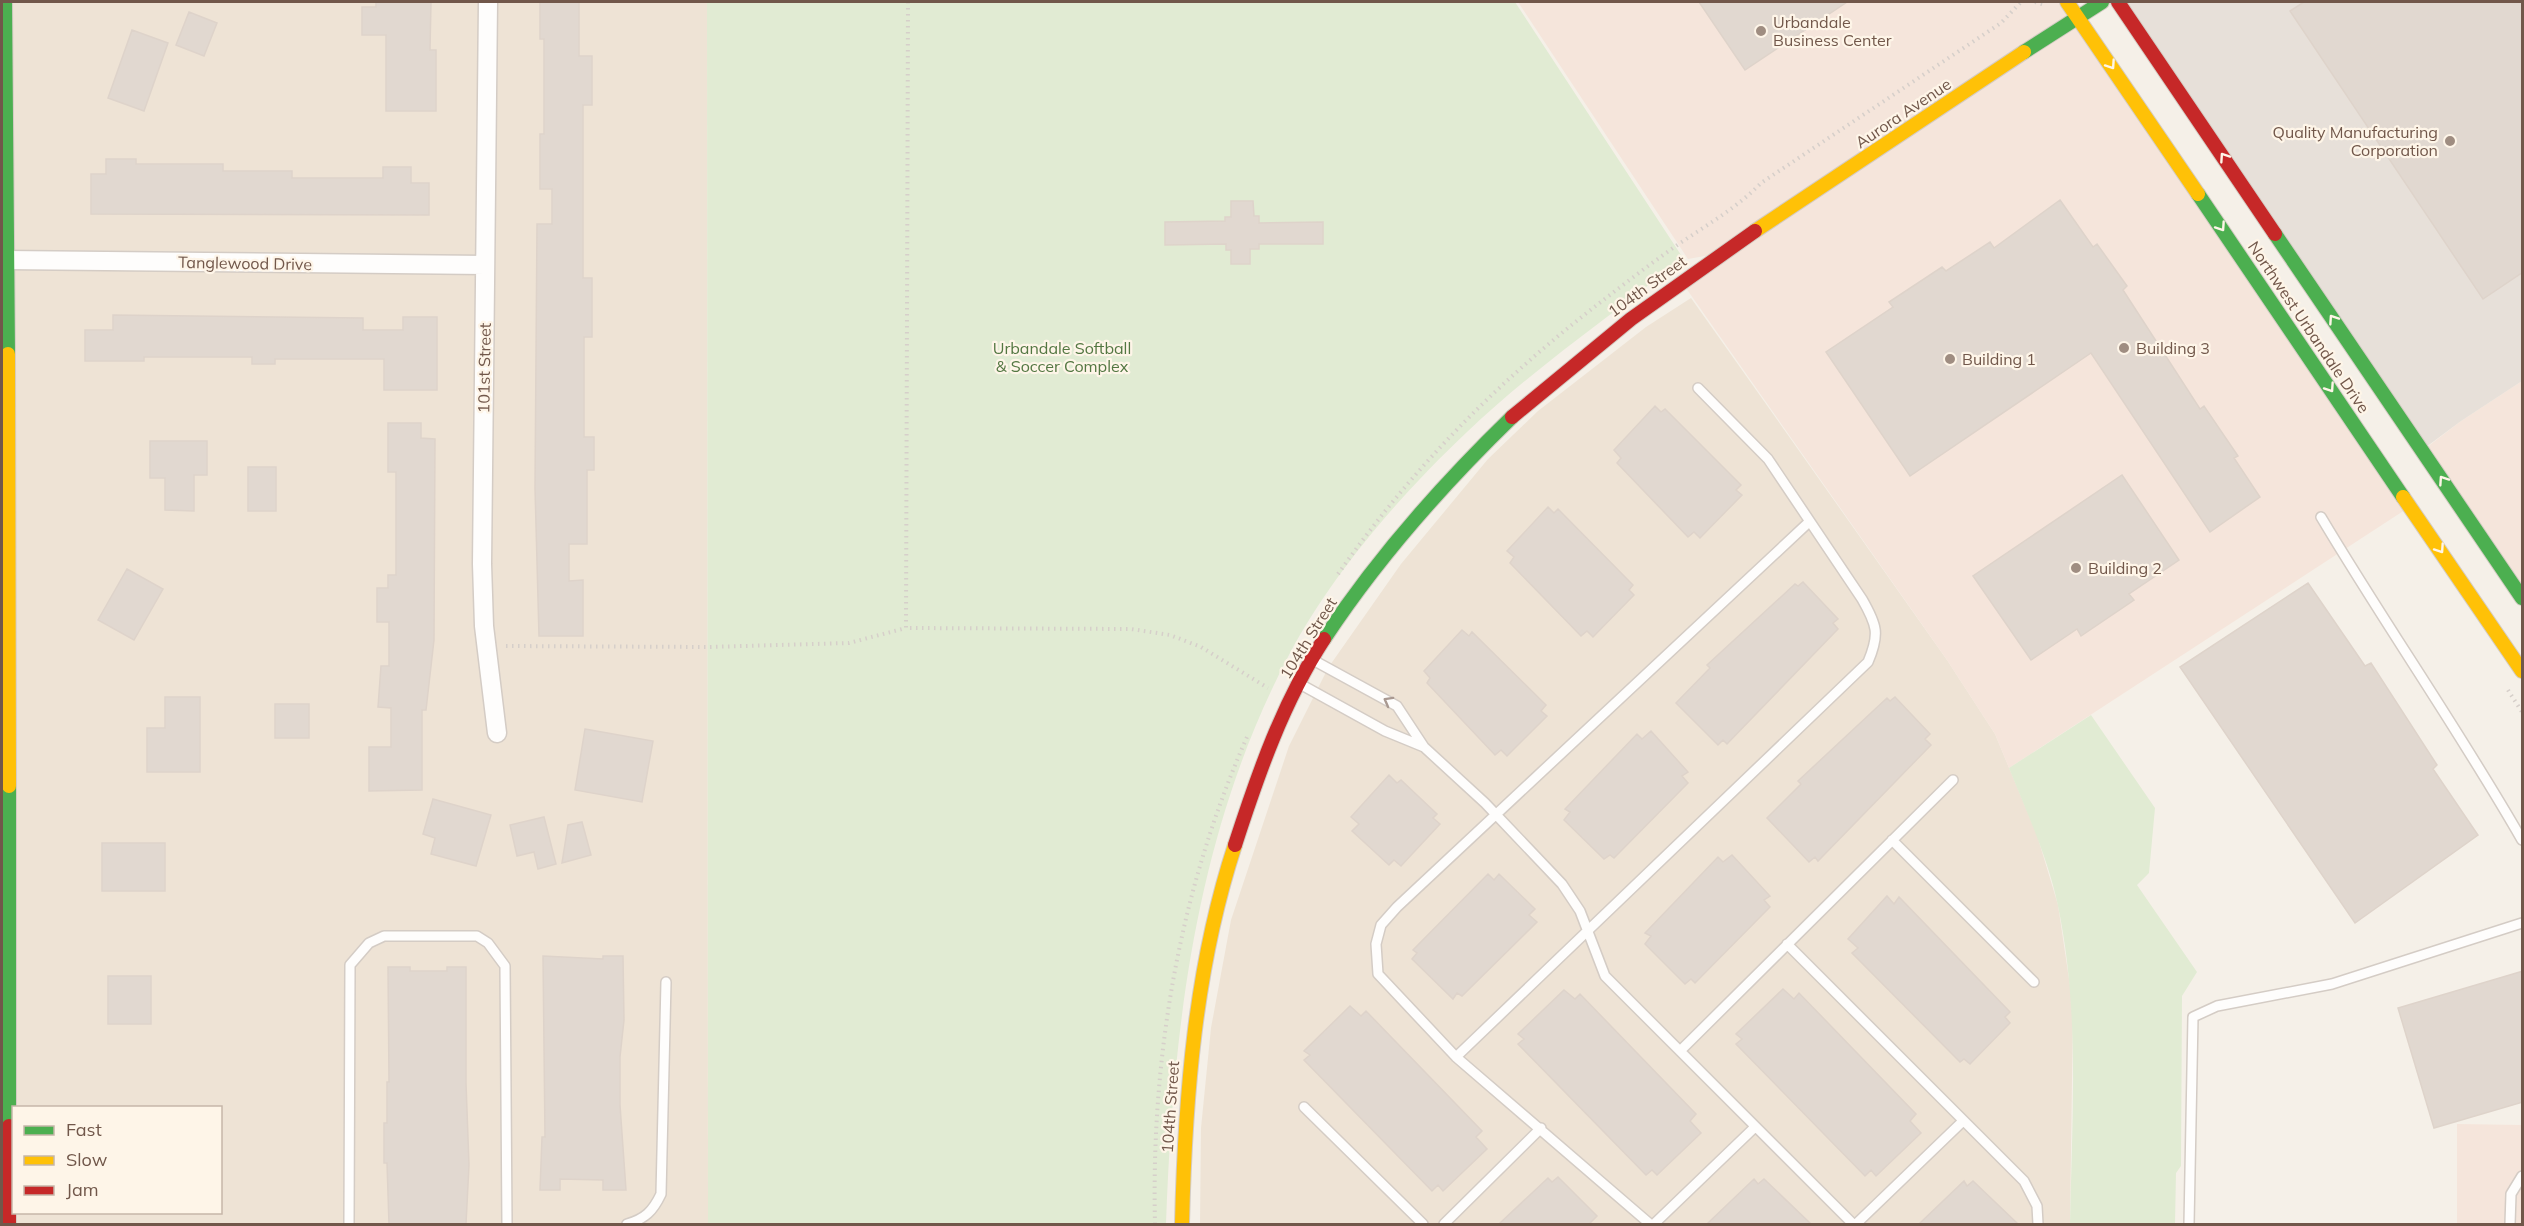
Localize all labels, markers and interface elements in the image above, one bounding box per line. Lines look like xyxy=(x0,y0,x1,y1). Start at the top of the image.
place label: Urbandale Business Center xyxy=(1773,12,1892,50)
marker: Urbandale Business Center xyxy=(1754,24,1768,38)
one-way arrow xyxy=(2104,59,2115,70)
street label: Aurora Avenue xyxy=(1851,74,1955,152)
place label: Quality Manufacturing Corporation xyxy=(2273,122,2438,160)
marker: Quality Manufacturing Corporation xyxy=(2443,134,2457,148)
one-way arrow xyxy=(2220,153,2231,164)
one-way arrow xyxy=(2213,220,2224,231)
street label: Northwest Urbandale Drive xyxy=(2244,237,2374,417)
street label: 104th Street xyxy=(1604,251,1690,321)
street label: Tanglewood Drive xyxy=(178,252,312,274)
one-way arrow xyxy=(2329,315,2340,326)
street label: 101st Street xyxy=(473,322,495,414)
park label: Urbandale Softball & Soccer Complex xyxy=(993,338,1131,376)
place label: Building 3 xyxy=(2136,338,2210,358)
marker: Building 3 xyxy=(2117,341,2131,355)
place label: Building 1 xyxy=(1962,349,2036,369)
marker: Building 1 xyxy=(1943,352,1957,366)
one-way arrow xyxy=(2323,381,2334,392)
one-way arrow xyxy=(2439,476,2450,487)
one-way arrow xyxy=(2433,542,2444,553)
place label: Building 2 xyxy=(2088,558,2162,578)
marker: Building 2 xyxy=(2069,561,2083,575)
street label: 104th Street xyxy=(1275,593,1341,682)
one-way arrow xyxy=(1384,697,1394,709)
street label: 104th Street xyxy=(1157,1060,1183,1154)
legend xyxy=(12,1106,222,1214)
text: Fast xyxy=(66,1118,102,1141)
text: Slow xyxy=(66,1148,108,1171)
text: Jam xyxy=(66,1178,99,1201)

